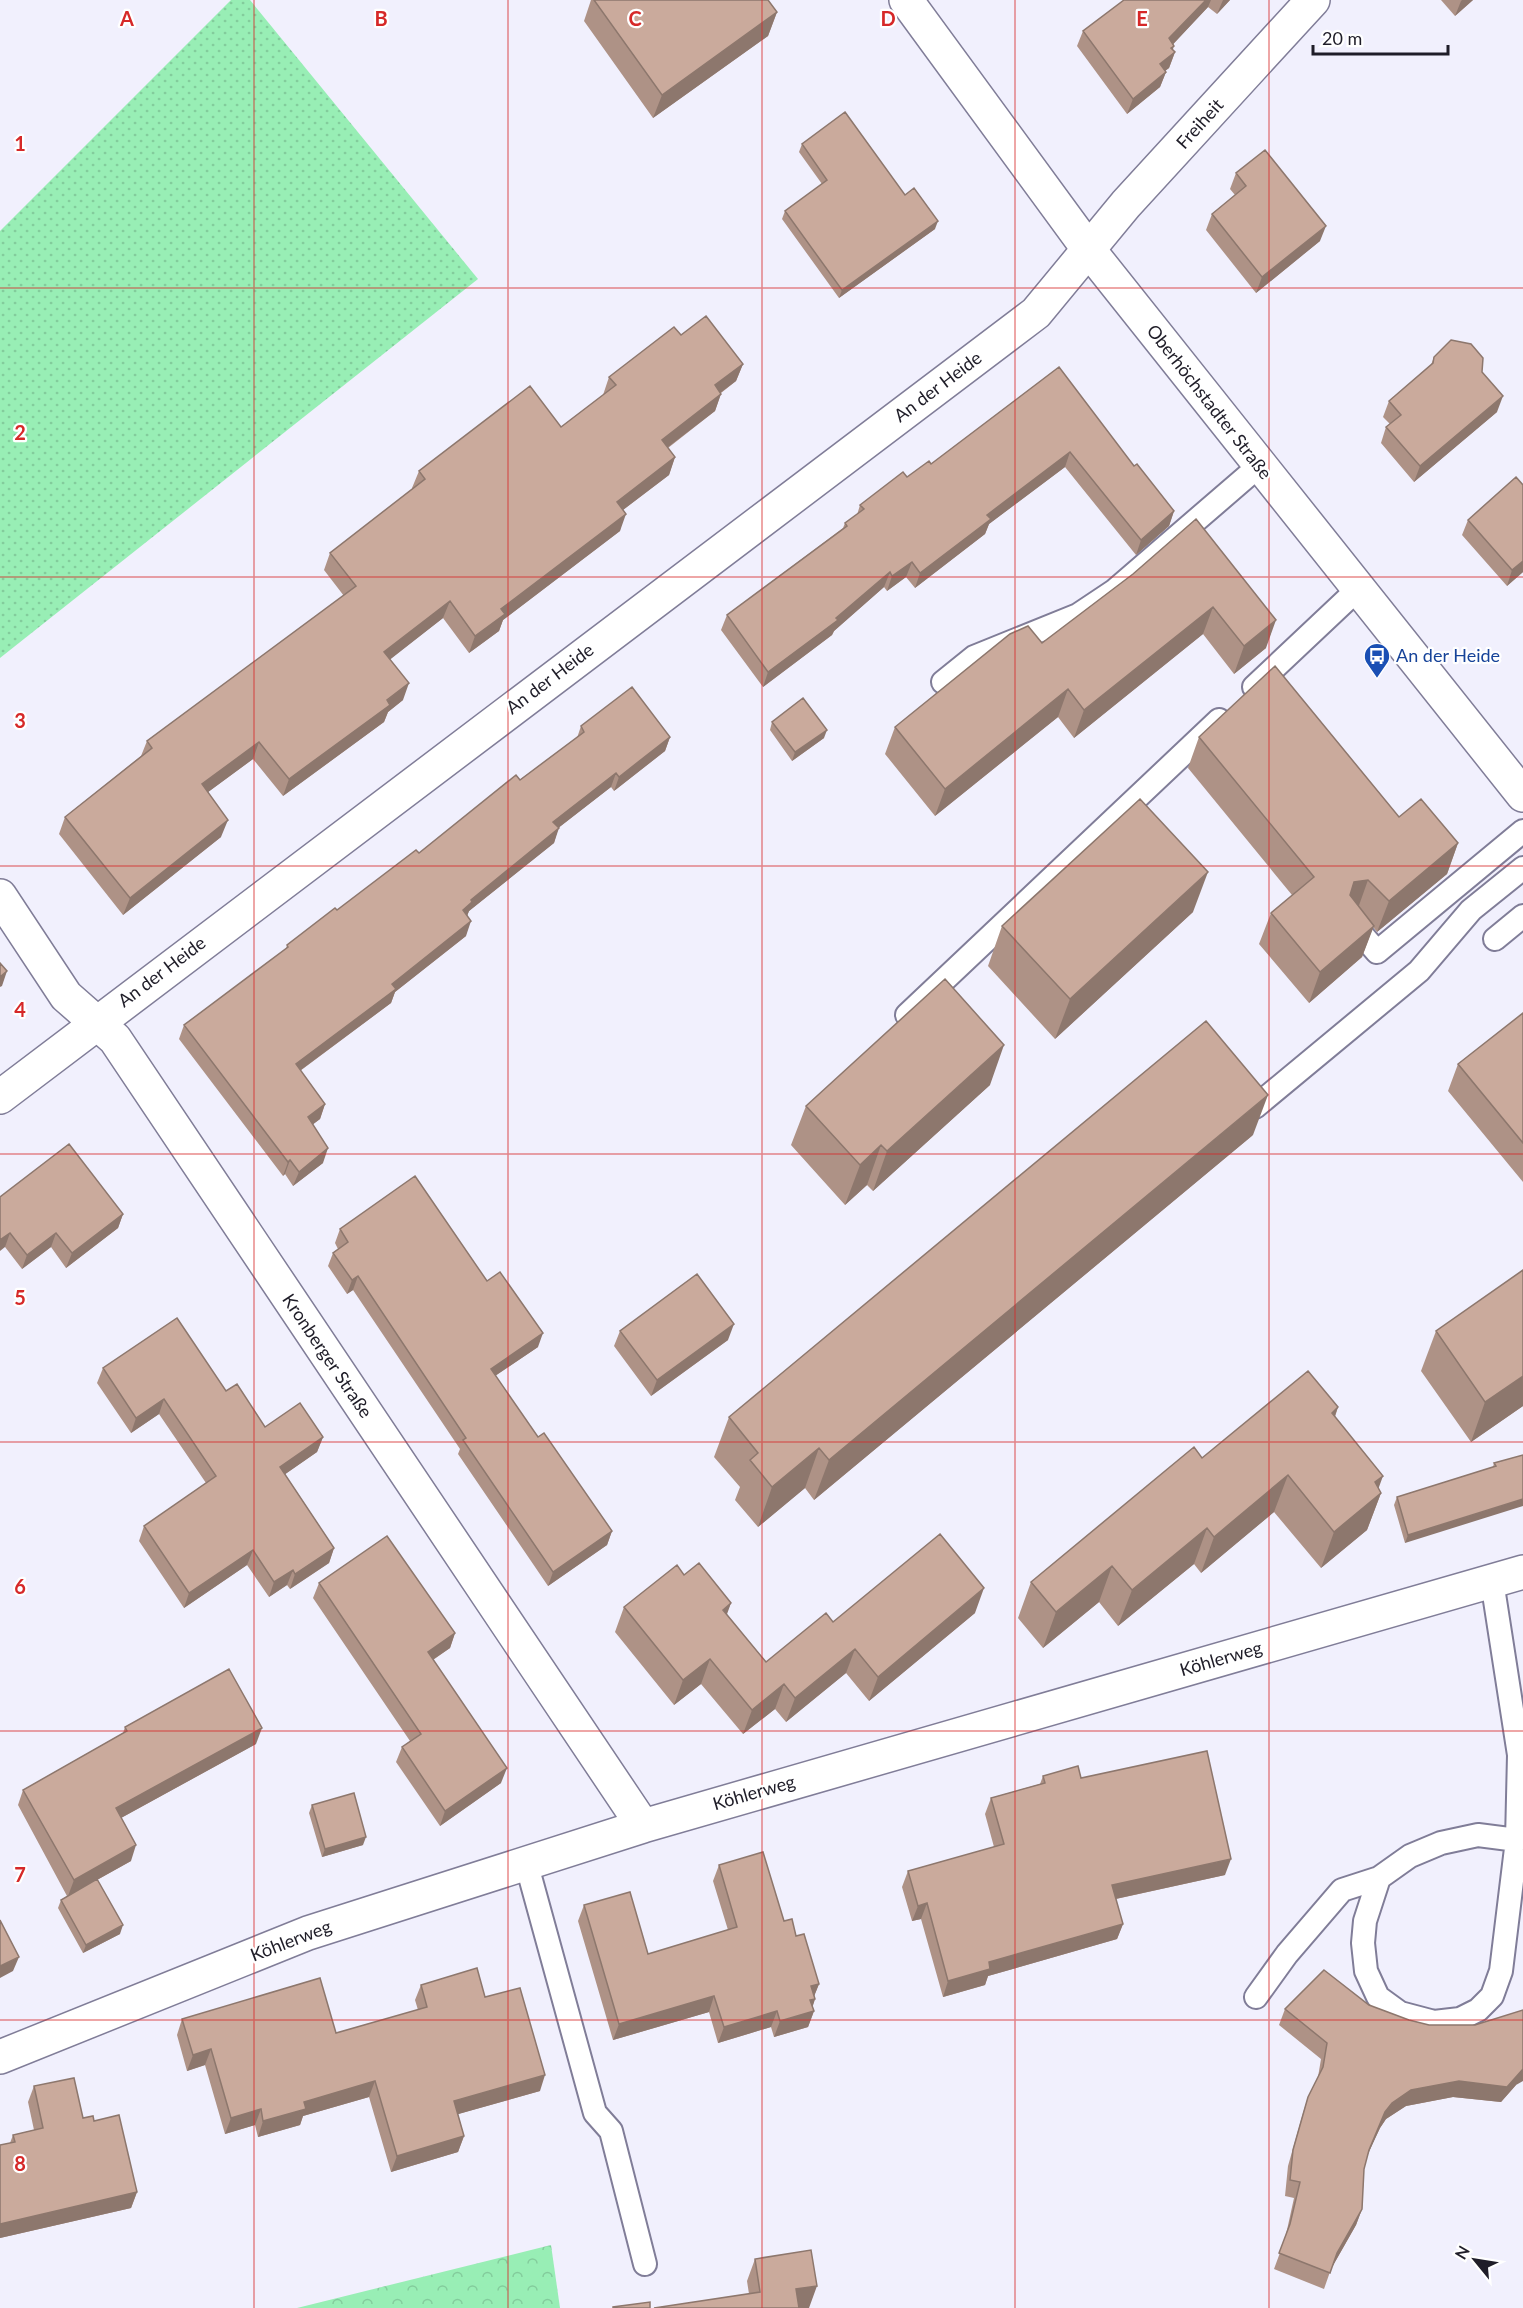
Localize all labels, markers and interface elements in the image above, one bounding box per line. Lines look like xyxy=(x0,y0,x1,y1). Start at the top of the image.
text: A xyxy=(119,6,134,30)
text: B xyxy=(374,6,388,30)
text: C xyxy=(628,6,642,30)
text: D xyxy=(880,6,896,30)
text: E xyxy=(1136,6,1148,30)
scale bar xyxy=(1313,18,1448,56)
text: 20 m xyxy=(1322,27,1362,49)
street label: Freiheit xyxy=(1171,93,1228,153)
text: 1 xyxy=(14,131,26,155)
street label: Oberhöchstadter Straße xyxy=(1143,320,1277,483)
street label: An der Heide xyxy=(889,346,986,426)
text: 2 xyxy=(14,420,26,444)
street label: An der Heide xyxy=(501,638,598,718)
bus stop icon: An der Heide xyxy=(1362,641,1392,679)
place label: An der Heide xyxy=(1396,644,1500,666)
text: 3 xyxy=(14,708,26,732)
street label: An der Heide xyxy=(113,931,210,1011)
text: 4 xyxy=(14,997,26,1021)
text: 5 xyxy=(14,1285,26,1309)
street label: Kronberger Straße xyxy=(278,1289,377,1422)
text: 6 xyxy=(14,1574,26,1598)
street label: Köhlerweg xyxy=(1177,1636,1264,1680)
street label: Köhlerweg xyxy=(710,1770,797,1814)
text: 7 xyxy=(14,1862,26,1886)
street label: Köhlerweg xyxy=(247,1915,334,1966)
text: 8 xyxy=(14,2151,26,2175)
north arrow xyxy=(1445,2230,1505,2290)
text: N xyxy=(1450,2242,1473,2262)

